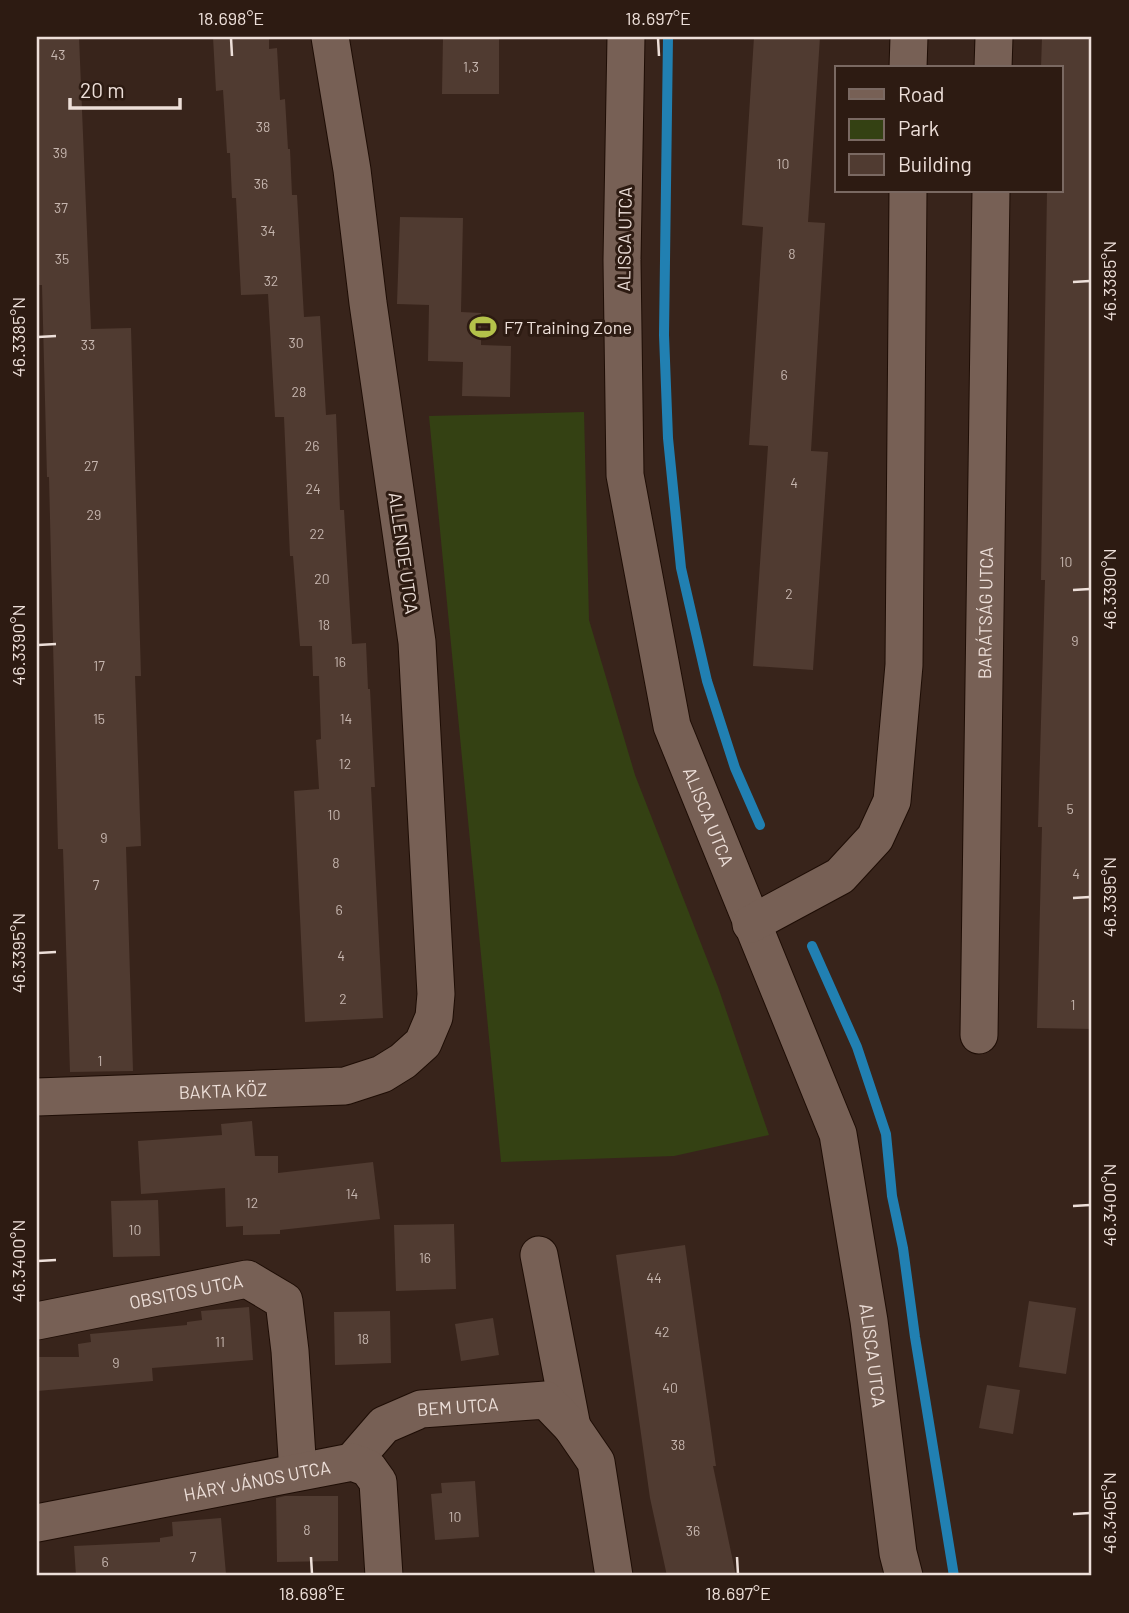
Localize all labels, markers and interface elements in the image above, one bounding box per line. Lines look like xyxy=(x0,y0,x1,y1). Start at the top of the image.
text: 18.698°E xyxy=(198,7,264,29)
text: 18.697°E xyxy=(625,7,691,29)
house number: 43 xyxy=(51,46,65,63)
house number: 1,3 xyxy=(463,58,479,75)
scale bar xyxy=(70,66,180,110)
legend xyxy=(835,66,1062,192)
text: 20 m xyxy=(80,77,125,102)
text: Road xyxy=(898,81,944,106)
text: Park xyxy=(898,115,939,140)
house number: 38 xyxy=(256,118,270,135)
house number: 39 xyxy=(53,144,67,161)
text: Building xyxy=(898,151,972,176)
house number: 10 xyxy=(777,155,789,172)
house number: 36 xyxy=(254,175,268,192)
street label: ALISCA UTCA xyxy=(612,186,636,292)
house number: 37 xyxy=(54,199,68,216)
house number: 34 xyxy=(261,222,275,239)
text: 46.3385°N xyxy=(1098,241,1120,321)
house number: 8 xyxy=(788,245,796,262)
house number: 35 xyxy=(55,250,69,267)
house number: 32 xyxy=(264,272,278,289)
text: 46.3385°N xyxy=(7,297,29,377)
sports icon: F7 Training Zone xyxy=(468,312,498,342)
place label: F7 Training Zone xyxy=(504,316,632,338)
house number: 30 xyxy=(288,334,304,351)
house number: 33 xyxy=(81,336,95,353)
house number: 6 xyxy=(780,366,788,383)
house number: 28 xyxy=(292,383,306,400)
house number: 26 xyxy=(305,437,319,454)
house number: 27 xyxy=(84,457,98,474)
house number: 4 xyxy=(790,474,798,491)
house number: 24 xyxy=(305,480,321,497)
street label: ALLENDE UTCA xyxy=(385,491,423,615)
house number: 29 xyxy=(87,506,101,523)
house number: 22 xyxy=(309,525,325,542)
street label: BARÁTSÁG UTCA xyxy=(973,547,997,679)
text: 46.3390°N xyxy=(1098,548,1120,630)
house number: 10 xyxy=(1060,553,1072,570)
house number: 20 xyxy=(314,570,330,587)
house number: 2 xyxy=(785,585,793,602)
text: 46.3390°N xyxy=(7,604,29,686)
house number: 18 xyxy=(318,616,330,633)
house number: 9 xyxy=(1071,632,1079,649)
house number: 16 xyxy=(334,653,346,670)
house number: 17 xyxy=(93,657,105,674)
house number: 15 xyxy=(93,710,105,727)
house number: 14 xyxy=(340,710,352,727)
house number: 12 xyxy=(339,755,351,772)
street label: ALISCA UTCA xyxy=(679,764,739,869)
house number: 5 xyxy=(1066,800,1074,817)
house number: 10 xyxy=(328,806,340,823)
house number: 9 xyxy=(100,829,108,846)
house number: 8 xyxy=(332,854,340,871)
text: 46.3395°N xyxy=(1098,857,1120,937)
house number: 4 xyxy=(1072,865,1080,882)
house number: 7 xyxy=(93,876,100,893)
house number: 6 xyxy=(335,901,343,918)
text: 46.3395°N xyxy=(7,913,29,993)
house number: 4 xyxy=(337,947,345,964)
house number: 2 xyxy=(339,990,347,1007)
house number: 1 xyxy=(1071,996,1075,1013)
house number: 1 xyxy=(98,1052,102,1069)
street label: BAKTA KÖZ xyxy=(178,1078,267,1103)
text: 46.3400°N xyxy=(1098,1164,1120,1246)
house number: 14 xyxy=(346,1185,358,1202)
house number: 12 xyxy=(246,1194,258,1211)
text: 46.3400°N xyxy=(7,1220,29,1302)
house number: 10 xyxy=(129,1221,141,1238)
house number: 16 xyxy=(419,1249,431,1266)
street label: OBSITOS UTCA xyxy=(127,1269,245,1313)
house number: 44 xyxy=(646,1269,662,1286)
street label: ALISCA UTCA xyxy=(855,1302,891,1409)
house number: 42 xyxy=(654,1323,670,1340)
house number: 18 xyxy=(357,1330,369,1347)
house number: 11 xyxy=(215,1333,225,1350)
house number: 9 xyxy=(112,1354,120,1371)
house number: 40 xyxy=(662,1379,678,1396)
street label: BEM UTCA xyxy=(416,1392,499,1420)
house number: 38 xyxy=(671,1436,685,1453)
street label: HÁRY JÁNOS UTCA xyxy=(182,1455,332,1505)
text: 46.3405°N xyxy=(1098,1472,1120,1554)
house number: 10 xyxy=(449,1508,461,1525)
house number: 8 xyxy=(303,1521,311,1538)
house number: 36 xyxy=(686,1522,700,1539)
house number: 7 xyxy=(190,1548,197,1565)
house number: 6 xyxy=(101,1553,109,1570)
text: 18.698°E xyxy=(279,1582,345,1604)
text: 18.697°E xyxy=(705,1582,771,1604)

